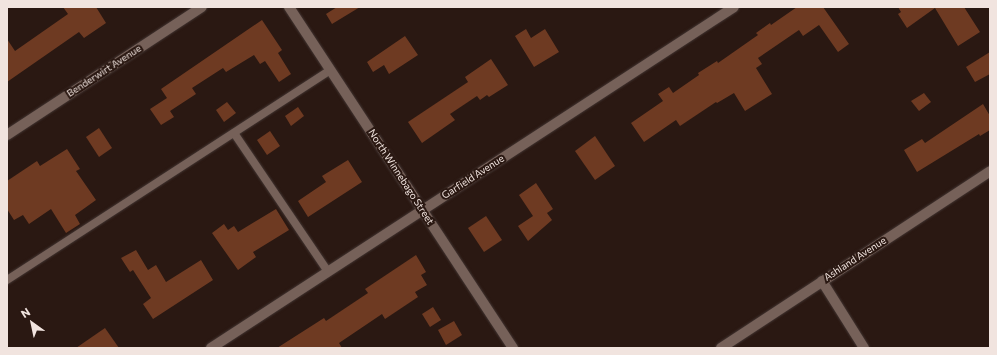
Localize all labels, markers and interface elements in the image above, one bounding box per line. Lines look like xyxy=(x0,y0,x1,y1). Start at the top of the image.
street label: Benderwirt Avenue xyxy=(64,42,144,100)
street label: North Winnebago Street xyxy=(366,127,436,227)
street label: Garfield Avenue xyxy=(440,152,506,202)
street label: Ashland Avenue xyxy=(822,234,888,284)
north arrow xyxy=(12,303,52,343)
text: N xyxy=(18,305,32,320)

